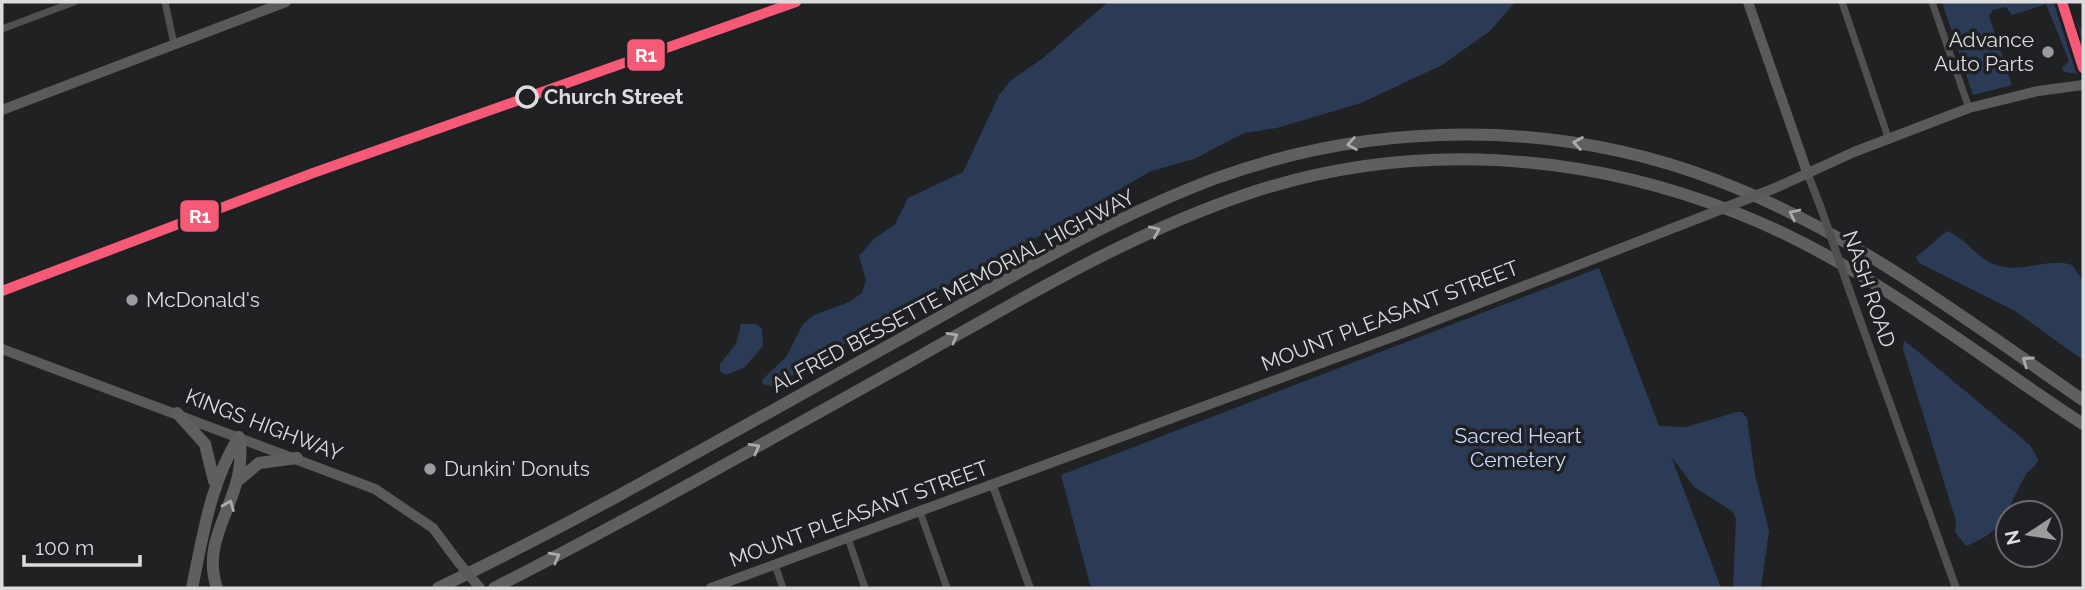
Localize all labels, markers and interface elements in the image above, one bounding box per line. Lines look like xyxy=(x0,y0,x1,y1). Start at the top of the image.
place label: Advance Auto Parts xyxy=(1934,27,2034,76)
line badge: R1 xyxy=(626,38,666,72)
text: R1 xyxy=(635,44,657,66)
marker: Advance Auto Parts xyxy=(2040,44,2056,60)
place label: Church Street xyxy=(544,84,683,109)
marker: Church Street xyxy=(516,86,538,108)
one-way arrow xyxy=(1346,136,1358,151)
one-way arrow xyxy=(1572,136,1584,151)
street label: ALFRED BESSETTE MEMORIAL HIGHWAY xyxy=(767,184,1139,397)
line badge: R1 xyxy=(179,199,220,233)
text: R1 xyxy=(189,205,211,227)
one-way arrow xyxy=(1789,208,1801,222)
one-way arrow xyxy=(1148,225,1160,239)
street label: NASH ROAD xyxy=(1838,227,1901,351)
street label: MOUNT PLEASANT STREET xyxy=(1257,255,1522,376)
place label: McDonald's xyxy=(146,287,260,312)
marker: McDonald's xyxy=(124,292,140,308)
one-way arrow xyxy=(946,332,959,345)
one-way arrow xyxy=(2022,357,2035,369)
street label: KINGS HIGHWAY xyxy=(182,383,347,466)
park label: Sacred Heart Cemetery xyxy=(1455,423,1582,472)
one-way arrow xyxy=(747,443,760,456)
street label: MOUNT PLEASANT STREET xyxy=(726,455,992,572)
place label: Dunkin' Donuts xyxy=(444,456,590,481)
marker: Dunkin' Donuts xyxy=(422,461,438,477)
one-way arrow xyxy=(221,499,235,511)
north arrow xyxy=(1994,499,2064,569)
scale bar xyxy=(24,524,140,568)
text: N xyxy=(2000,528,2025,547)
text: 100 m xyxy=(35,535,94,560)
one-way arrow xyxy=(548,552,560,565)

